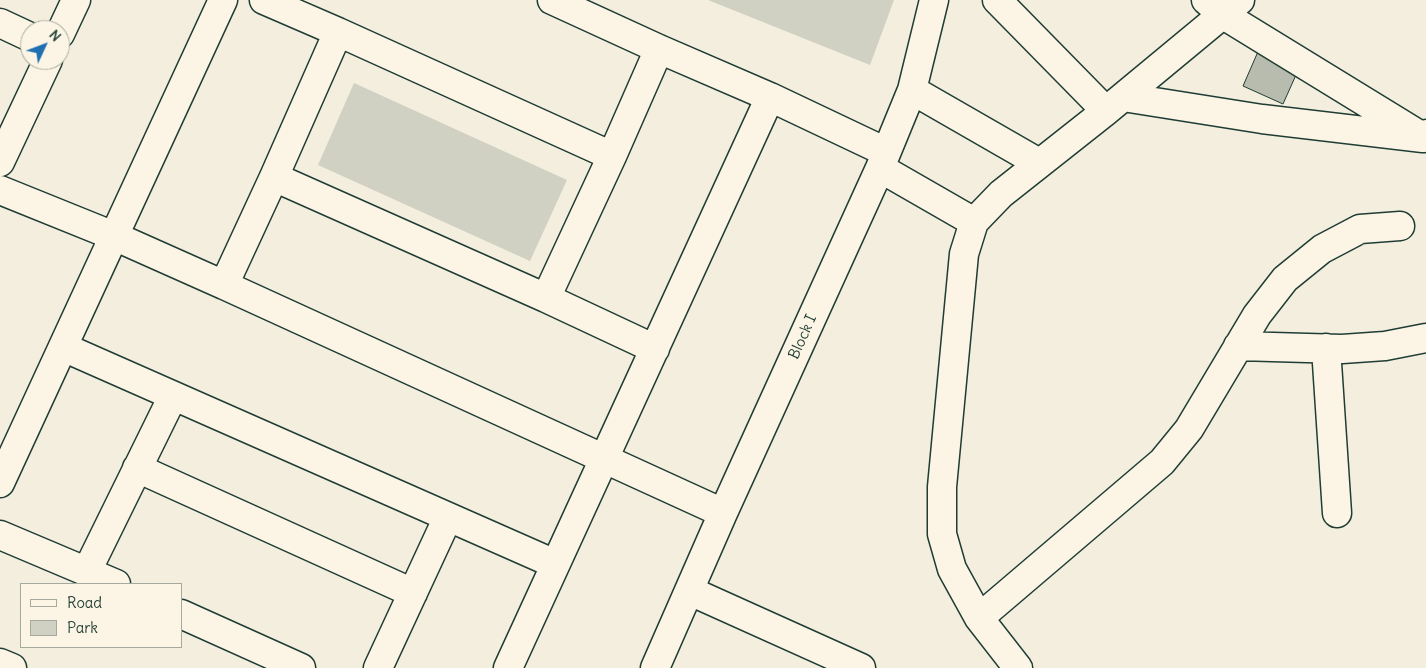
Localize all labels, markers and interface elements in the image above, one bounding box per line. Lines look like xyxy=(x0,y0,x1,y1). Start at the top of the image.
north arrow xyxy=(20,20,70,70)
text: N xyxy=(45,26,65,45)
street label: Block I xyxy=(785,312,821,362)
legend xyxy=(20,583,182,648)
text: Road xyxy=(67,593,102,612)
text: Park xyxy=(67,618,98,637)

